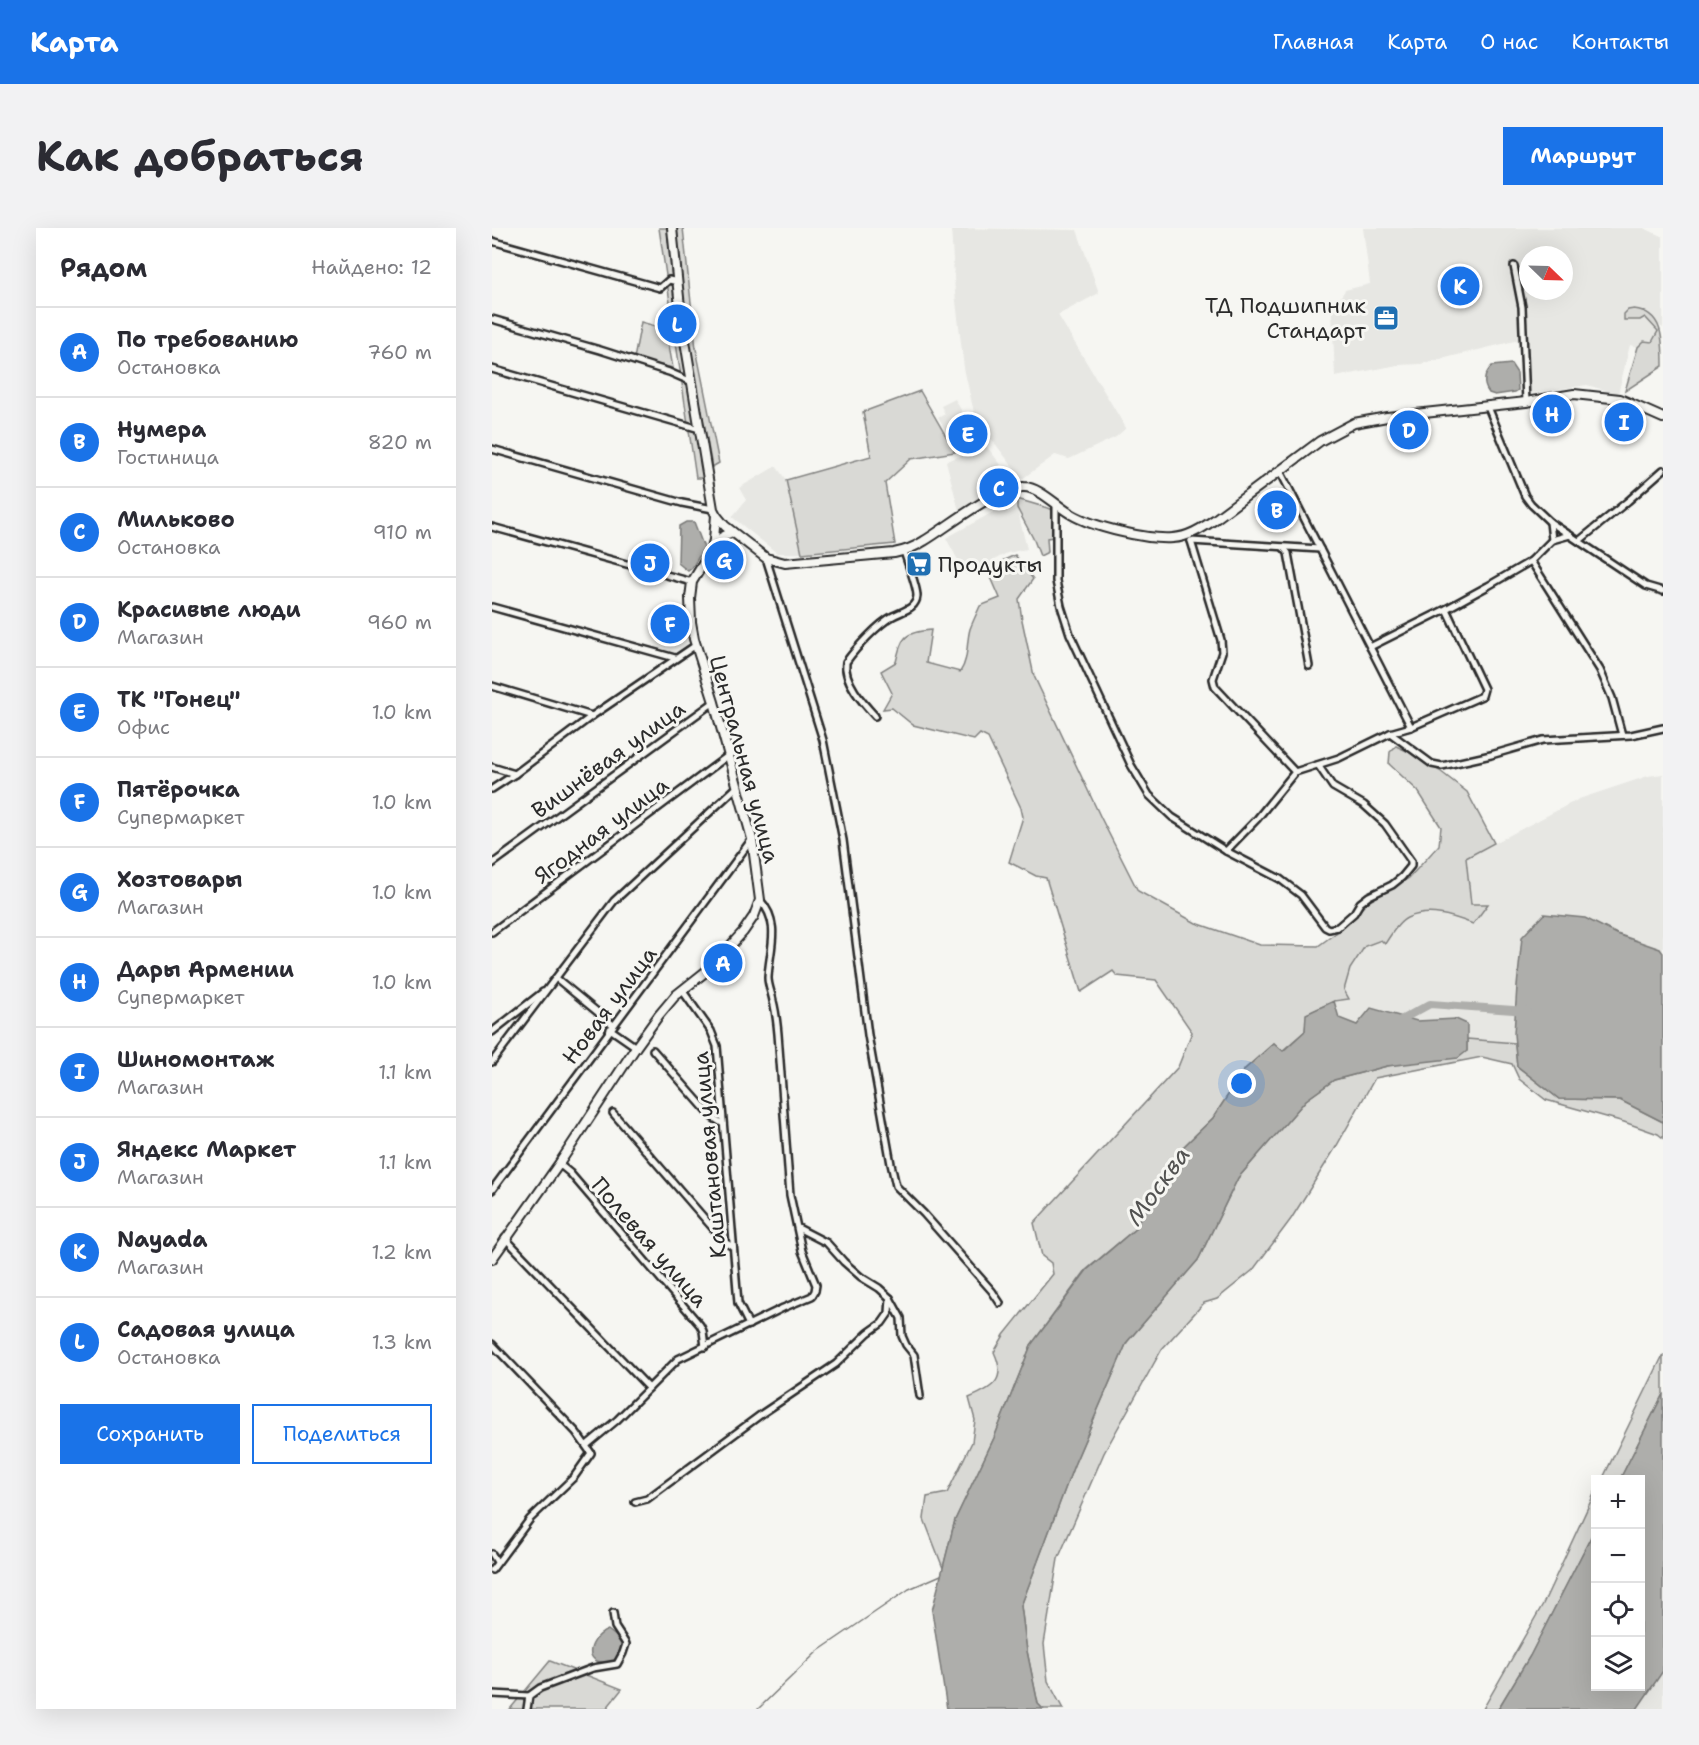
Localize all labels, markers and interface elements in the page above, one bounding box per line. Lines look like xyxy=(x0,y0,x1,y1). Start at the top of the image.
text: Карта xyxy=(30,23,119,61)
text: Главная xyxy=(1273,28,1354,56)
text: Карта xyxy=(1387,28,1447,56)
text: О нас xyxy=(1480,28,1538,56)
text: Контакты xyxy=(1571,28,1669,56)
button: Маршрут xyxy=(1503,127,1663,185)
text: Как добраться xyxy=(36,128,364,184)
north arrow xyxy=(1519,246,1573,300)
text: Рядом xyxy=(60,250,147,285)
text: Найдено: 12 xyxy=(311,254,432,280)
pin: K xyxy=(1440,264,1480,308)
place label: ТД Подшипник Стандарт xyxy=(1205,291,1367,345)
pin: L xyxy=(658,302,696,346)
office icon: ТД Подшипник Стандарт xyxy=(1371,303,1401,333)
text: По требованию xyxy=(117,325,298,354)
text: A xyxy=(72,339,87,365)
text: 760 m xyxy=(367,339,432,365)
text: Остановка xyxy=(117,354,221,380)
pin: H xyxy=(1532,392,1572,436)
pin: I xyxy=(1604,400,1644,444)
pin: D xyxy=(1390,408,1428,452)
pin: E xyxy=(948,412,988,456)
text: Нумера xyxy=(117,415,206,444)
text: B xyxy=(73,429,86,455)
text: 820 m xyxy=(368,429,432,455)
text: Гостиница xyxy=(117,444,219,470)
pin: C xyxy=(980,466,1018,510)
pin: B xyxy=(1258,488,1296,532)
text: Мильково xyxy=(117,505,235,534)
text: C xyxy=(73,519,86,545)
text: 910 m xyxy=(373,519,432,545)
text: Остановка xyxy=(117,534,221,560)
pin: G xyxy=(704,538,744,582)
pin: J xyxy=(630,540,670,586)
supermarket icon: Продукты xyxy=(904,549,934,579)
place label: Продукты xyxy=(938,550,1043,579)
text: Красивые люди xyxy=(117,595,301,624)
pin: F xyxy=(650,602,690,646)
text: D xyxy=(72,609,87,635)
text: 960 m xyxy=(367,609,432,635)
text: Магазин xyxy=(117,624,204,650)
street label: Центральная улица xyxy=(703,652,786,867)
text: ТК "Гонец" xyxy=(117,685,241,714)
street label: Вишнёвая улица xyxy=(526,694,691,825)
text: E xyxy=(73,699,86,725)
text: 1.0 km xyxy=(372,699,432,725)
text: Офис xyxy=(117,714,170,740)
street label: Ягодная улица xyxy=(528,770,675,890)
text: Пятёрочка xyxy=(117,775,240,804)
text: F xyxy=(74,789,85,815)
text: 1.0 km xyxy=(372,789,432,815)
text: Супермаркет xyxy=(117,804,244,830)
text: Хозтовары xyxy=(117,865,242,894)
text: G xyxy=(71,879,88,905)
text: 1.0 km xyxy=(372,879,432,905)
text: Магазин xyxy=(117,894,204,920)
street label: Новая улица xyxy=(556,940,663,1070)
pin: A xyxy=(704,940,742,986)
text: Дары Армении xyxy=(117,955,294,984)
text: H xyxy=(72,969,87,995)
text: 1.0 km xyxy=(372,969,432,995)
text: Супермаркет xyxy=(117,984,244,1010)
text: Шиномонтаж xyxy=(117,1045,274,1074)
street label: Каштановая улица xyxy=(686,1050,733,1260)
text: I xyxy=(74,1059,85,1085)
text: 1.1 km xyxy=(378,1059,432,1085)
your location xyxy=(1227,1069,1256,1098)
text: Магазин xyxy=(117,1074,204,1100)
text: Яндекс Маркет xyxy=(117,1135,296,1164)
water label: Москва xyxy=(1118,1140,1198,1232)
text: J xyxy=(73,1149,86,1175)
text: 1.1 km xyxy=(378,1149,432,1175)
text: Магазин xyxy=(117,1164,204,1190)
street label: Полевая улица xyxy=(585,1171,714,1314)
text: Nayada xyxy=(117,1225,207,1254)
text: K xyxy=(73,1239,86,1265)
text: 1.2 km xyxy=(372,1239,432,1265)
text: Магазин xyxy=(117,1254,204,1280)
text: Садовая улица xyxy=(117,1315,295,1344)
text: L xyxy=(74,1329,85,1355)
text: 1.3 km xyxy=(372,1329,432,1355)
text: Остановка xyxy=(117,1344,221,1370)
button: Сохранить xyxy=(60,1404,240,1464)
button: Поделиться xyxy=(252,1404,432,1464)
map controls xyxy=(1591,1475,1645,1691)
button: + xyxy=(1591,1475,1645,1529)
button: − xyxy=(1591,1529,1645,1583)
button: locate xyxy=(1591,1583,1645,1637)
button: layers xyxy=(1591,1637,1645,1691)

